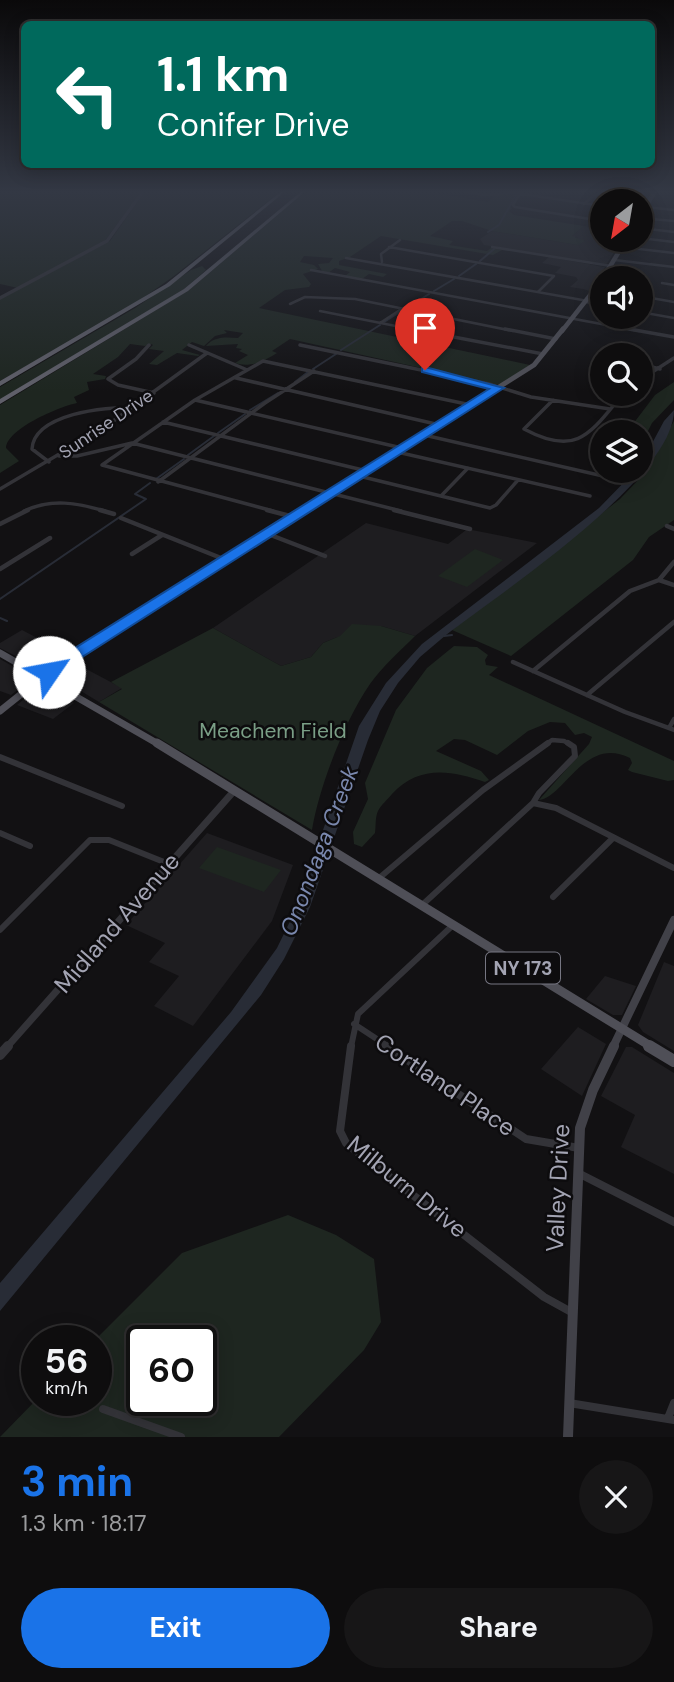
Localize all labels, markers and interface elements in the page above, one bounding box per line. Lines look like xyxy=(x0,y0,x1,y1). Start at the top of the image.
text: 1.1 km xyxy=(157,42,289,106)
icon: left xyxy=(42,49,133,140)
text: Conifer Drive xyxy=(157,104,350,146)
north arrow xyxy=(590,189,653,252)
map controls xyxy=(590,189,653,483)
button: sound xyxy=(590,266,653,329)
pin xyxy=(395,298,455,370)
icon: arrive xyxy=(406,309,444,347)
button: search xyxy=(590,343,653,406)
street label: Sunrise Drive xyxy=(54,384,158,464)
button: layers xyxy=(590,420,653,483)
position arrow xyxy=(12,635,86,709)
park label: Meachem Field xyxy=(199,717,347,745)
water label: Onondaga Creek xyxy=(273,762,365,940)
street label: Midland Avenue xyxy=(47,846,186,999)
road number: NY 173 xyxy=(486,952,560,984)
street label: Cortland Place xyxy=(369,1026,522,1143)
street label: Valley Drive xyxy=(539,1123,576,1253)
street label: Milburn Drive xyxy=(341,1129,474,1245)
speed limit sign: 60 xyxy=(126,1325,217,1416)
text: 56 xyxy=(45,1338,88,1384)
text: km/h xyxy=(45,1376,88,1400)
text: 3 min xyxy=(21,1454,133,1509)
button: close xyxy=(579,1460,653,1534)
text: 1.3 km · 18:17 xyxy=(21,1508,147,1538)
button: Exit xyxy=(21,1588,330,1668)
button: Share xyxy=(344,1588,653,1668)

